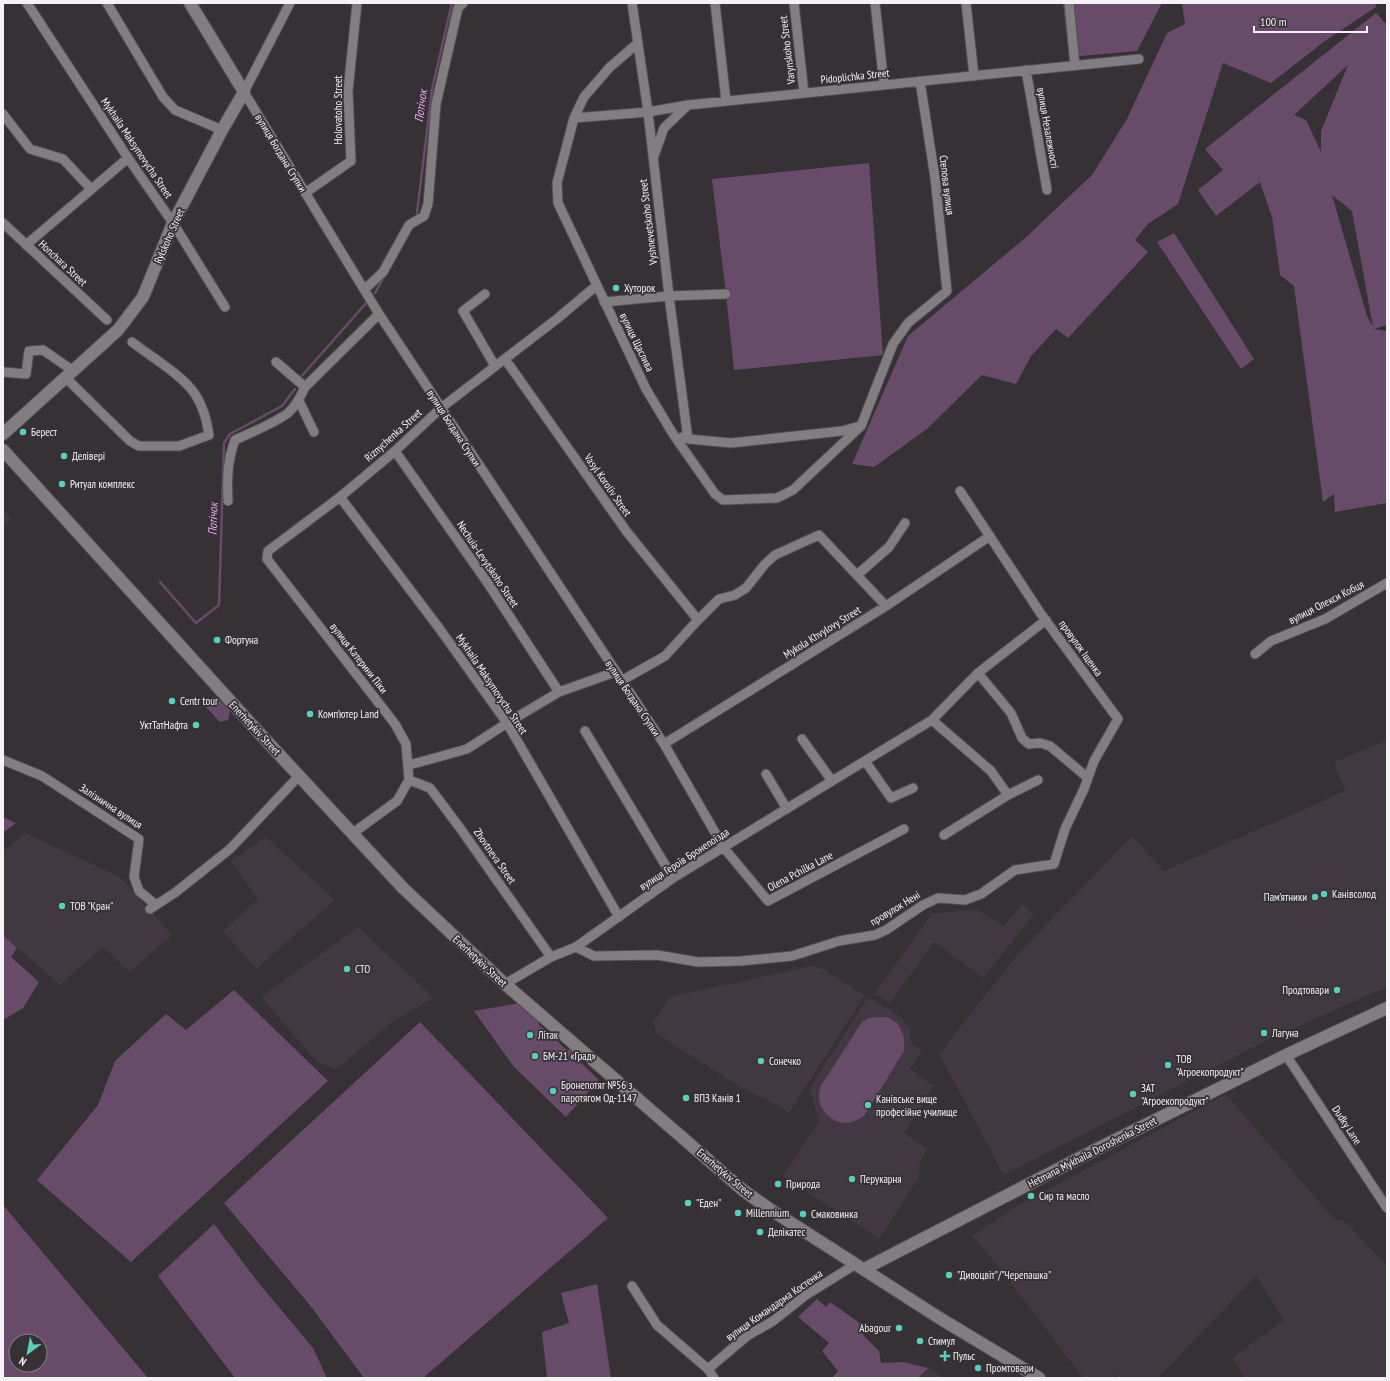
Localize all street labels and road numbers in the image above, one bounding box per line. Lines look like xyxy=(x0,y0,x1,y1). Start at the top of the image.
street label: Varynskoho Street xyxy=(776,15,798,86)
street label: Pidoplichka Street xyxy=(820,65,890,87)
street label: Holovatoho Street xyxy=(331,76,345,144)
street label: вулиця Незалежності xyxy=(1034,86,1062,170)
street label: Mykhaila Maksymovycha Street xyxy=(98,95,176,201)
street label: вулиця Богдана Ступки xyxy=(252,111,310,195)
street label: Степова вулиця xyxy=(936,154,958,216)
street label: Vyshnevetskoho Street xyxy=(636,178,660,267)
street label: Rylskoho Street xyxy=(151,206,187,266)
street label: Honchara Street xyxy=(36,237,90,289)
street label: вулиця Щаслива xyxy=(617,310,657,374)
street label: вулиця Богдана Ступки xyxy=(424,387,484,469)
street label: Riznychenka Street xyxy=(361,406,425,464)
street label: Vasyl Koroliv Street xyxy=(581,450,635,519)
street label: Nechuia-Levytskoho Street xyxy=(454,518,522,610)
street label: вулиця Олекси Кобця xyxy=(1286,577,1366,627)
street label: Mykola Khvylovy Street xyxy=(781,603,863,661)
street label: провулок Іщенка xyxy=(1056,617,1106,679)
street label: вулиця Катерини Піки xyxy=(327,620,391,696)
street label: Mykhaila Maksymovycha Street xyxy=(453,631,531,737)
street label: вулиця Богдана Ступки xyxy=(602,657,664,739)
street label: Enerhetykiv Street xyxy=(226,698,284,758)
street label: Залізнична вулиця xyxy=(77,780,145,832)
street label: вулиця Героїв Бронепоїзда xyxy=(636,825,732,893)
street label: Zhovtneva Street xyxy=(471,826,519,886)
street label: Olena Pchilka Lane xyxy=(765,848,836,894)
street label: провулок Нені xyxy=(867,888,923,928)
street label: Enerhetykiv Street xyxy=(450,932,510,990)
street label: Dudky Lane xyxy=(1329,1103,1365,1148)
street label: Hetmana Mykhaila Doroshenka Street xyxy=(1025,1113,1159,1191)
street label: Enerhetykiv Street xyxy=(694,1145,756,1201)
street label: вулиця Командарма Костенка xyxy=(723,1266,825,1344)

